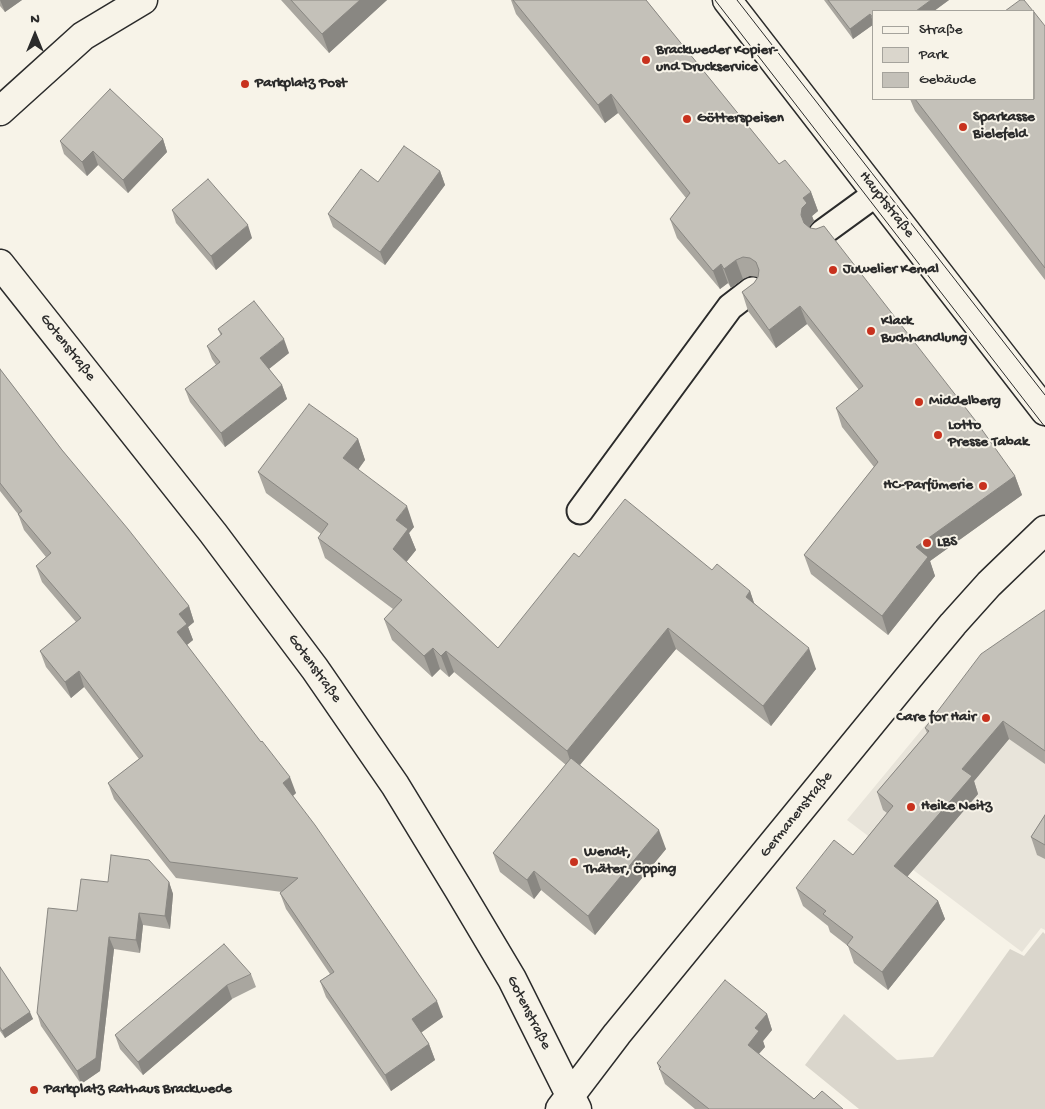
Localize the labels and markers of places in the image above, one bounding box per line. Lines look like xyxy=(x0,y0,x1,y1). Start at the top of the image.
place label: Brackweder Kopier- und Druckservice xyxy=(656,42,778,77)
marker: Brackweder Kopier- und Druckservice xyxy=(640,54,652,66)
place label: Parkplatz Post xyxy=(255,75,347,93)
marker: Parkplatz Post xyxy=(239,78,251,90)
place label: Sparkasse Bielefeld xyxy=(973,109,1035,144)
place label: Götterspeisen xyxy=(697,110,784,128)
marker: Götterspeisen xyxy=(681,113,693,125)
marker: Sparkasse Bielefeld xyxy=(957,121,969,133)
place label: Juwelier Kemal xyxy=(843,261,939,279)
marker: Juwelier Kemal xyxy=(827,264,839,276)
place label: Klack Buchhandlung xyxy=(881,313,967,348)
marker: Klack Buchhandlung xyxy=(865,325,877,337)
place label: Middelberg xyxy=(929,393,1001,411)
marker: Middelberg xyxy=(913,396,925,408)
place label: Lotto Presse Tabak xyxy=(948,417,1029,452)
marker: Lotto Presse Tabak xyxy=(932,429,944,441)
place label: HC-Parfümerie xyxy=(883,477,973,495)
marker: HC-Parfümerie xyxy=(977,480,989,492)
place label: LBS xyxy=(937,534,957,552)
marker: LBS xyxy=(921,537,933,549)
place label: Care for Hair xyxy=(896,709,976,727)
marker: Care for Hair xyxy=(980,712,992,724)
place label: Heike Neitz xyxy=(921,798,992,816)
marker: Heike Neitz xyxy=(905,801,917,813)
place label: Wendt, Thäter, Öpping xyxy=(584,844,676,879)
marker: Wendt, Thäter, Öpping xyxy=(568,856,580,868)
place label: Parkplatz Rathaus Brackwede xyxy=(44,1081,232,1099)
marker: Parkplatz Rathaus Brackwede xyxy=(28,1084,40,1096)

